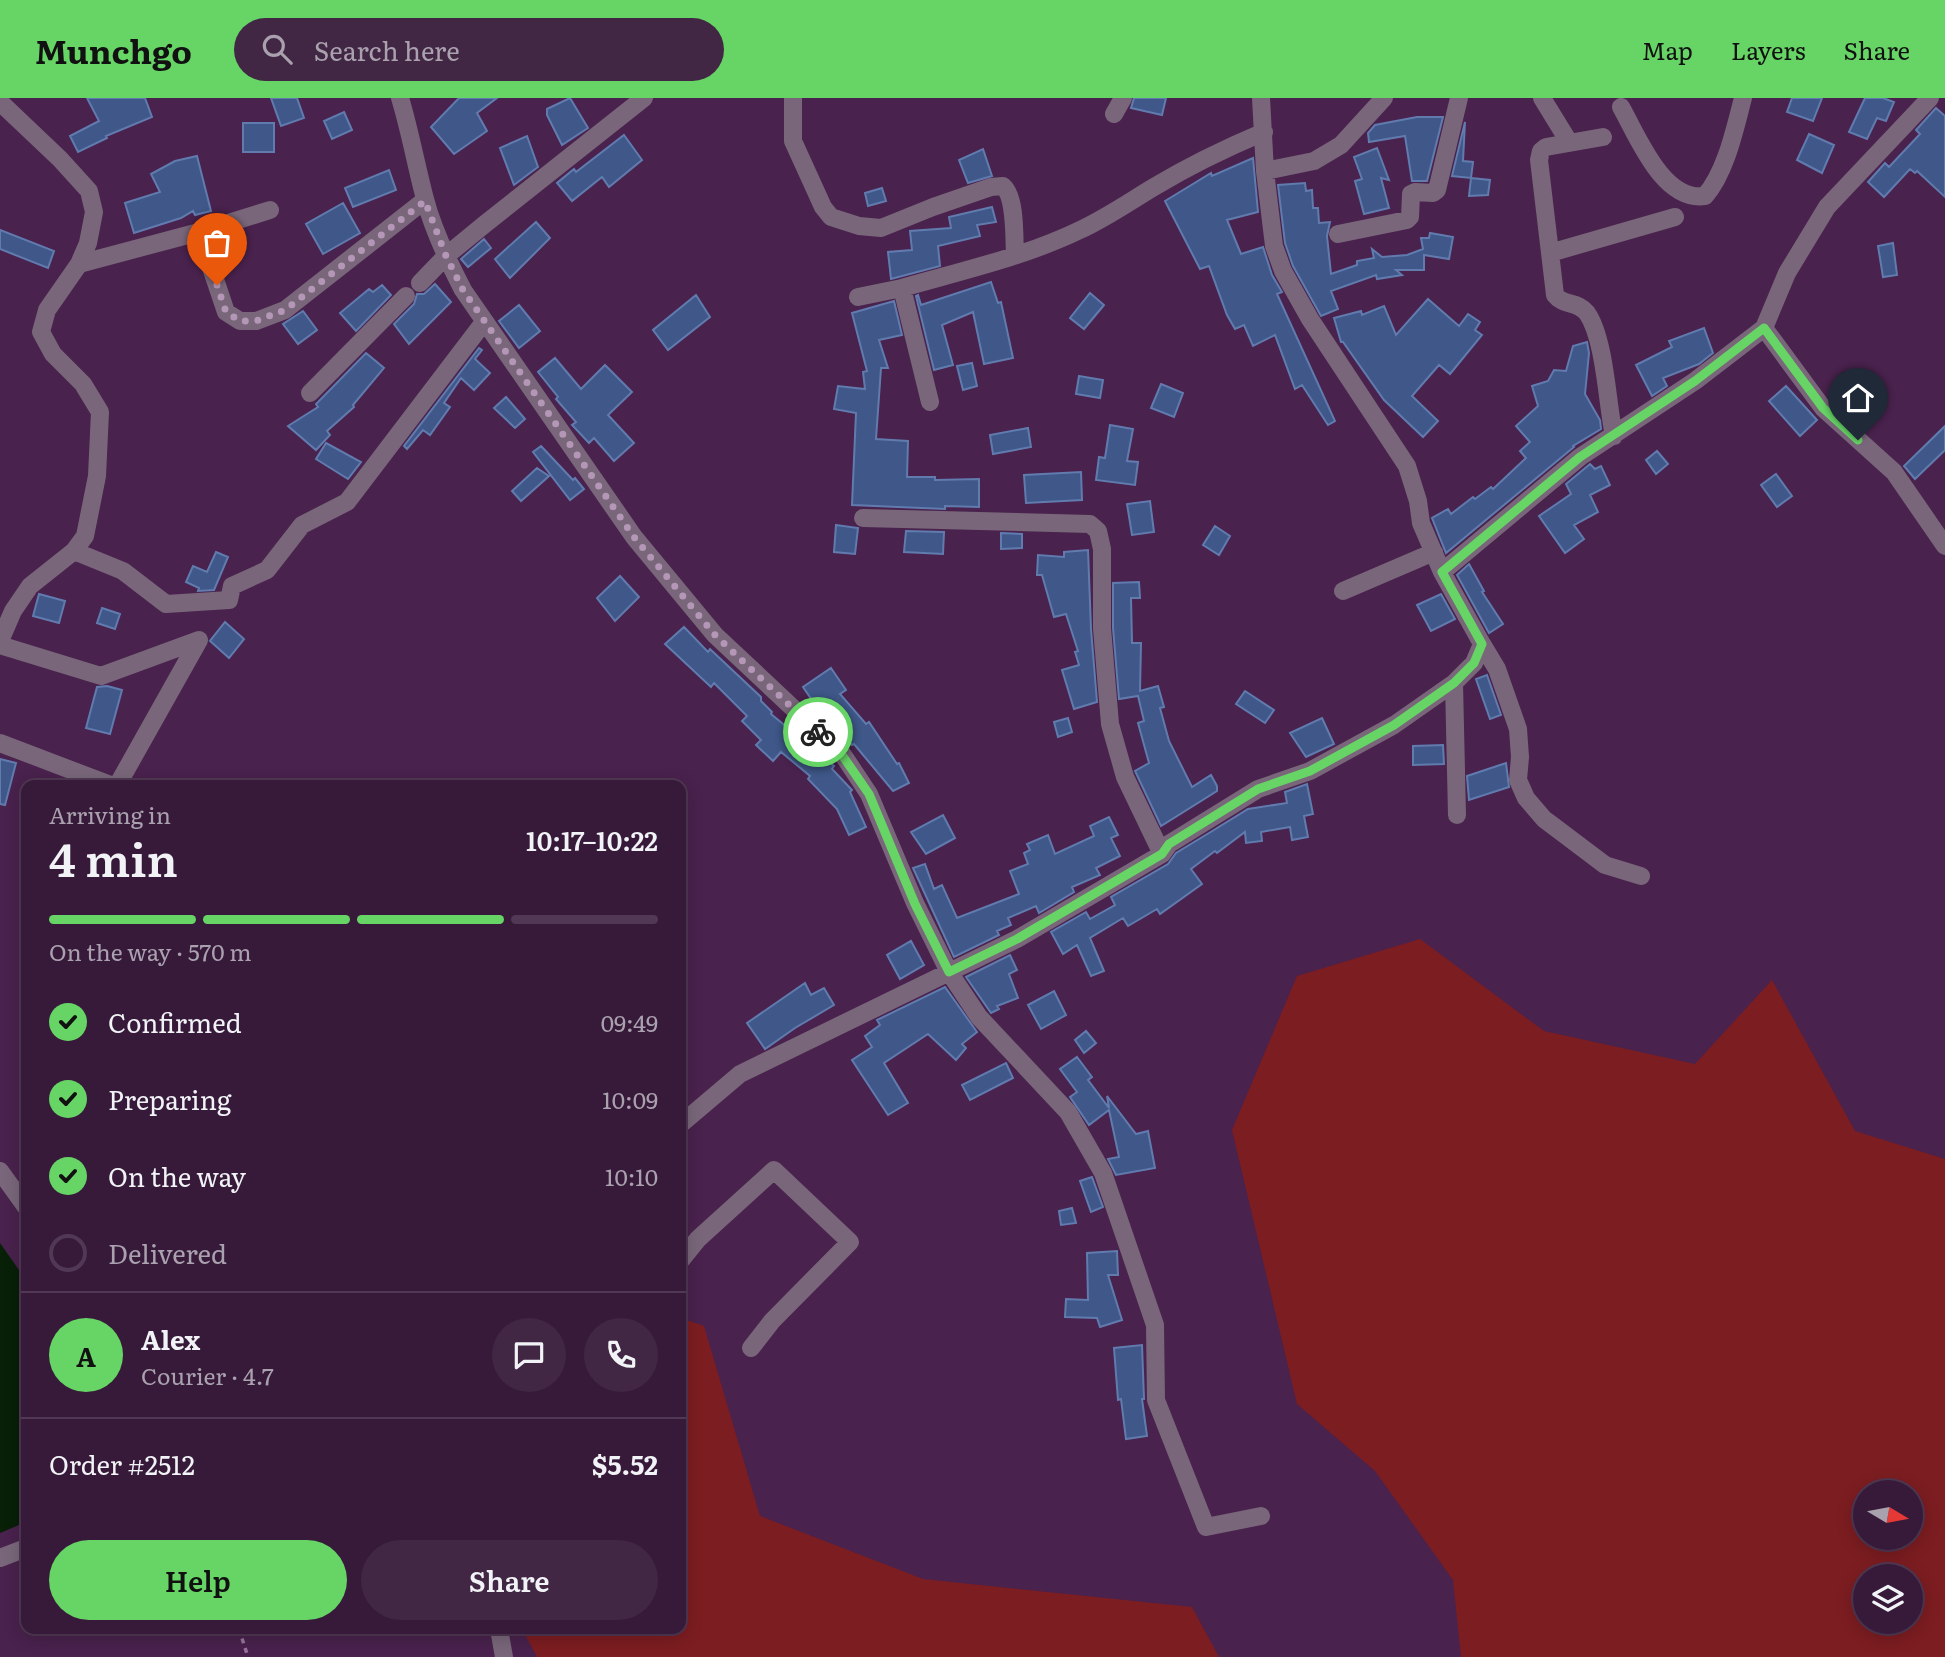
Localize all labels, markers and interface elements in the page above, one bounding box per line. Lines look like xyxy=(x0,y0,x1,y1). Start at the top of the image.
search box xyxy=(234,18,724,81)
text: Munchgo xyxy=(35,25,192,74)
icon: search xyxy=(258,30,296,68)
text: Search here xyxy=(314,30,460,69)
text: Map xyxy=(1642,32,1693,67)
text: Layers xyxy=(1731,32,1805,67)
text: Share xyxy=(1843,32,1910,67)
pin xyxy=(187,213,247,285)
icon: bag xyxy=(198,224,236,262)
pin xyxy=(1828,368,1888,440)
icon: home xyxy=(1839,379,1877,417)
courier xyxy=(783,697,853,767)
icon: bike xyxy=(799,713,837,751)
text: Arriving in xyxy=(49,797,171,831)
text: 10:17–10:22 xyxy=(526,820,658,859)
text: 4 min xyxy=(49,823,178,891)
text: On the way · 570 m xyxy=(49,934,251,968)
text: Confirmed xyxy=(108,1002,242,1041)
icon: check xyxy=(49,1003,87,1041)
text: 09:49 xyxy=(601,1005,658,1039)
text: Preparing xyxy=(108,1079,231,1118)
icon: check xyxy=(49,1080,87,1118)
text: 10:09 xyxy=(602,1082,658,1116)
text: On the way xyxy=(108,1156,246,1195)
icon: check xyxy=(49,1157,87,1195)
text: 10:10 xyxy=(605,1159,658,1193)
text: Delivered xyxy=(108,1233,227,1272)
button: chat xyxy=(492,1318,566,1392)
button: phone xyxy=(584,1318,658,1392)
text: Alex xyxy=(141,1319,200,1358)
text: A xyxy=(76,1336,96,1375)
text: Courier · 4.7 xyxy=(141,1358,274,1392)
text: Order #2512 xyxy=(49,1444,195,1483)
text: $5.52 xyxy=(592,1444,658,1483)
north arrow xyxy=(1853,1480,1923,1550)
map controls xyxy=(1853,1480,1923,1634)
button: Help xyxy=(49,1540,347,1620)
button: Share xyxy=(361,1540,658,1620)
button: layers xyxy=(1853,1564,1923,1634)

